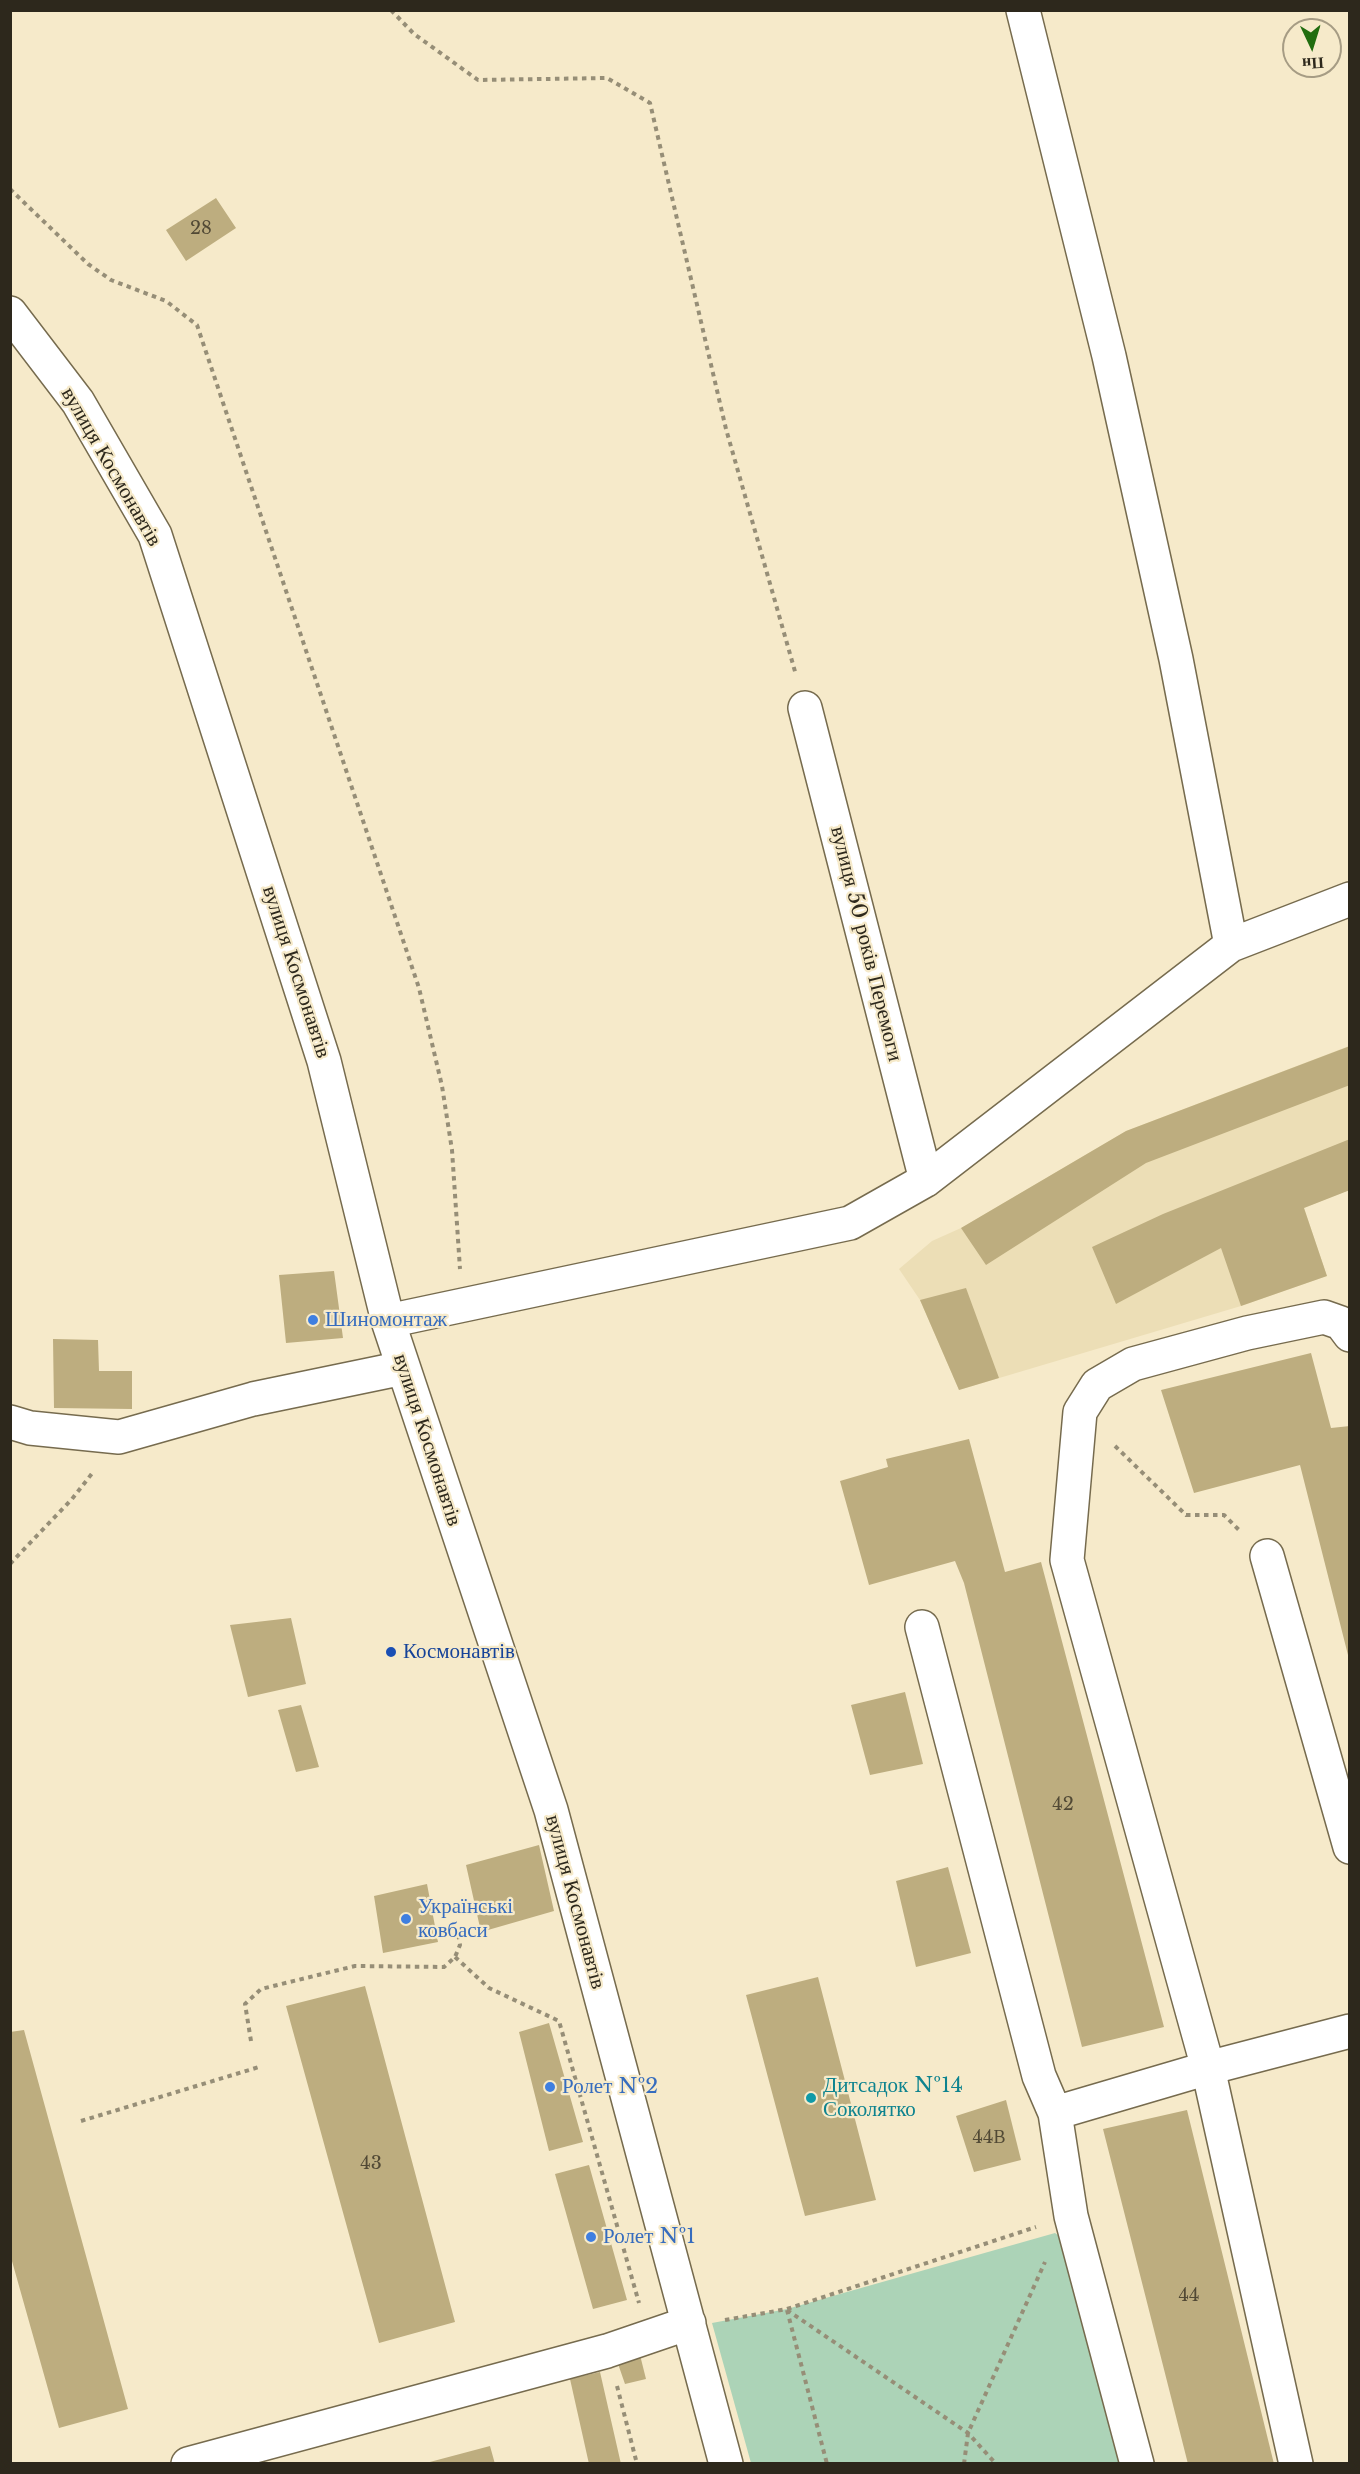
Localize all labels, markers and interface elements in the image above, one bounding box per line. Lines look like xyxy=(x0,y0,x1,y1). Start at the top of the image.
north arrow xyxy=(1282,18,1342,78)
text: Пн xyxy=(1302,53,1325,75)
house number: 28 xyxy=(190,218,212,240)
street label: вулиця Космонавтів xyxy=(55,383,167,551)
street label: вулиця 50 років Перемоги xyxy=(825,824,907,1064)
street label: вулиця Космонавтів xyxy=(256,883,336,1061)
place label: Шиномонтаж xyxy=(325,1307,447,1333)
marker: Шиномонтаж xyxy=(306,1313,320,1327)
street label: вулиця Космонавтів xyxy=(387,1351,467,1529)
place label: Космонавтів xyxy=(403,1639,515,1665)
marker: Космонавтів xyxy=(384,1645,398,1659)
house number: 42 xyxy=(1052,1794,1074,1816)
street label: вулиця Космонавтів xyxy=(540,1812,610,1992)
place label: Українські ковбаси xyxy=(418,1894,513,1944)
marker: Українські ковбаси xyxy=(399,1912,413,1926)
place label: Дитсадок №14 Соколятко xyxy=(823,2073,963,2123)
place label: Ролет №2 xyxy=(562,2074,658,2100)
marker: Ролет №2 xyxy=(543,2080,557,2094)
marker: Дитсадок №14 Соколятко xyxy=(804,2091,818,2105)
house number: 44В xyxy=(972,2127,1006,2149)
house number: 43 xyxy=(360,2153,382,2175)
place label: Ролет №1 xyxy=(603,2224,696,2250)
marker: Ролет №1 xyxy=(584,2230,598,2244)
house number: 44 xyxy=(1178,2285,1200,2307)

